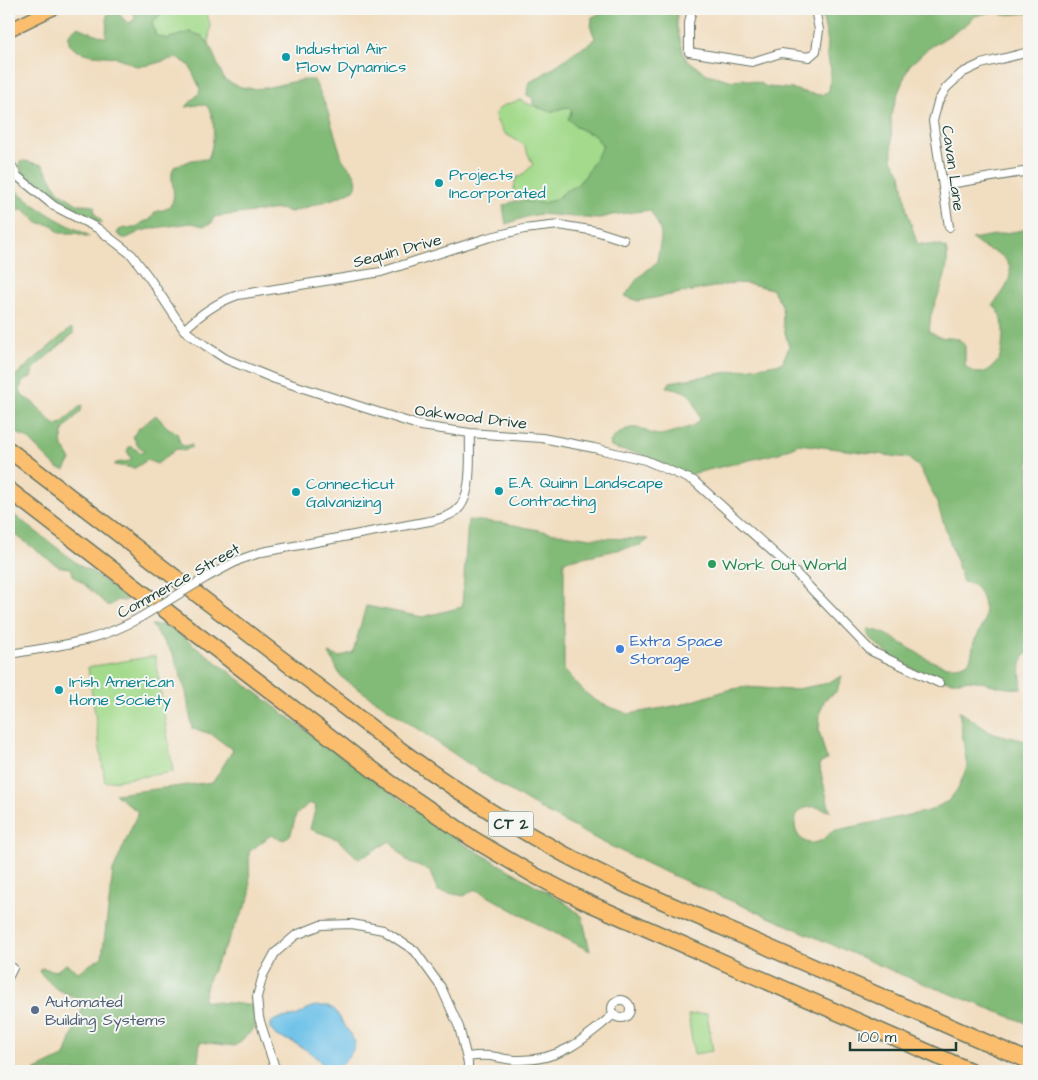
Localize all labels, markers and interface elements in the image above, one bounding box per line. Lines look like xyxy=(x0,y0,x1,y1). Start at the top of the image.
place label: Industrial Air Flow Dynamics xyxy=(296,38,406,79)
marker: Industrial Air Flow Dynamics xyxy=(280,51,292,63)
street label: Cavan Lane xyxy=(936,124,970,213)
place label: Projects Incorporated xyxy=(449,164,546,204)
marker: Projects Incorporated xyxy=(433,177,445,189)
street label: Sequin Drive xyxy=(351,229,444,273)
street label: Oakwood Drive xyxy=(414,399,529,435)
place label: E.A. Quinn Landscape Contracting xyxy=(509,472,664,513)
place label: Connecticut Galvanizing xyxy=(306,473,395,514)
marker: E.A. Quinn Landscape Contracting xyxy=(493,485,505,497)
marker: Connecticut Galvanizing xyxy=(290,486,302,498)
street label: Commerce Street xyxy=(113,538,244,624)
place label: Work Out World xyxy=(722,554,846,576)
marker: Work Out World xyxy=(706,558,718,570)
place label: Extra Space Storage xyxy=(630,630,723,671)
marker: Extra Space Storage xyxy=(614,643,626,655)
place label: Irish American Home Society xyxy=(69,671,174,712)
marker: Irish American Home Society xyxy=(53,684,65,696)
road number: CT 2 xyxy=(488,812,534,836)
place label: Automated Building Systems xyxy=(45,991,165,1032)
marker: Automated Building Systems xyxy=(29,1004,41,1016)
scale bar xyxy=(850,1020,957,1052)
text: 100 m xyxy=(858,1027,897,1048)

